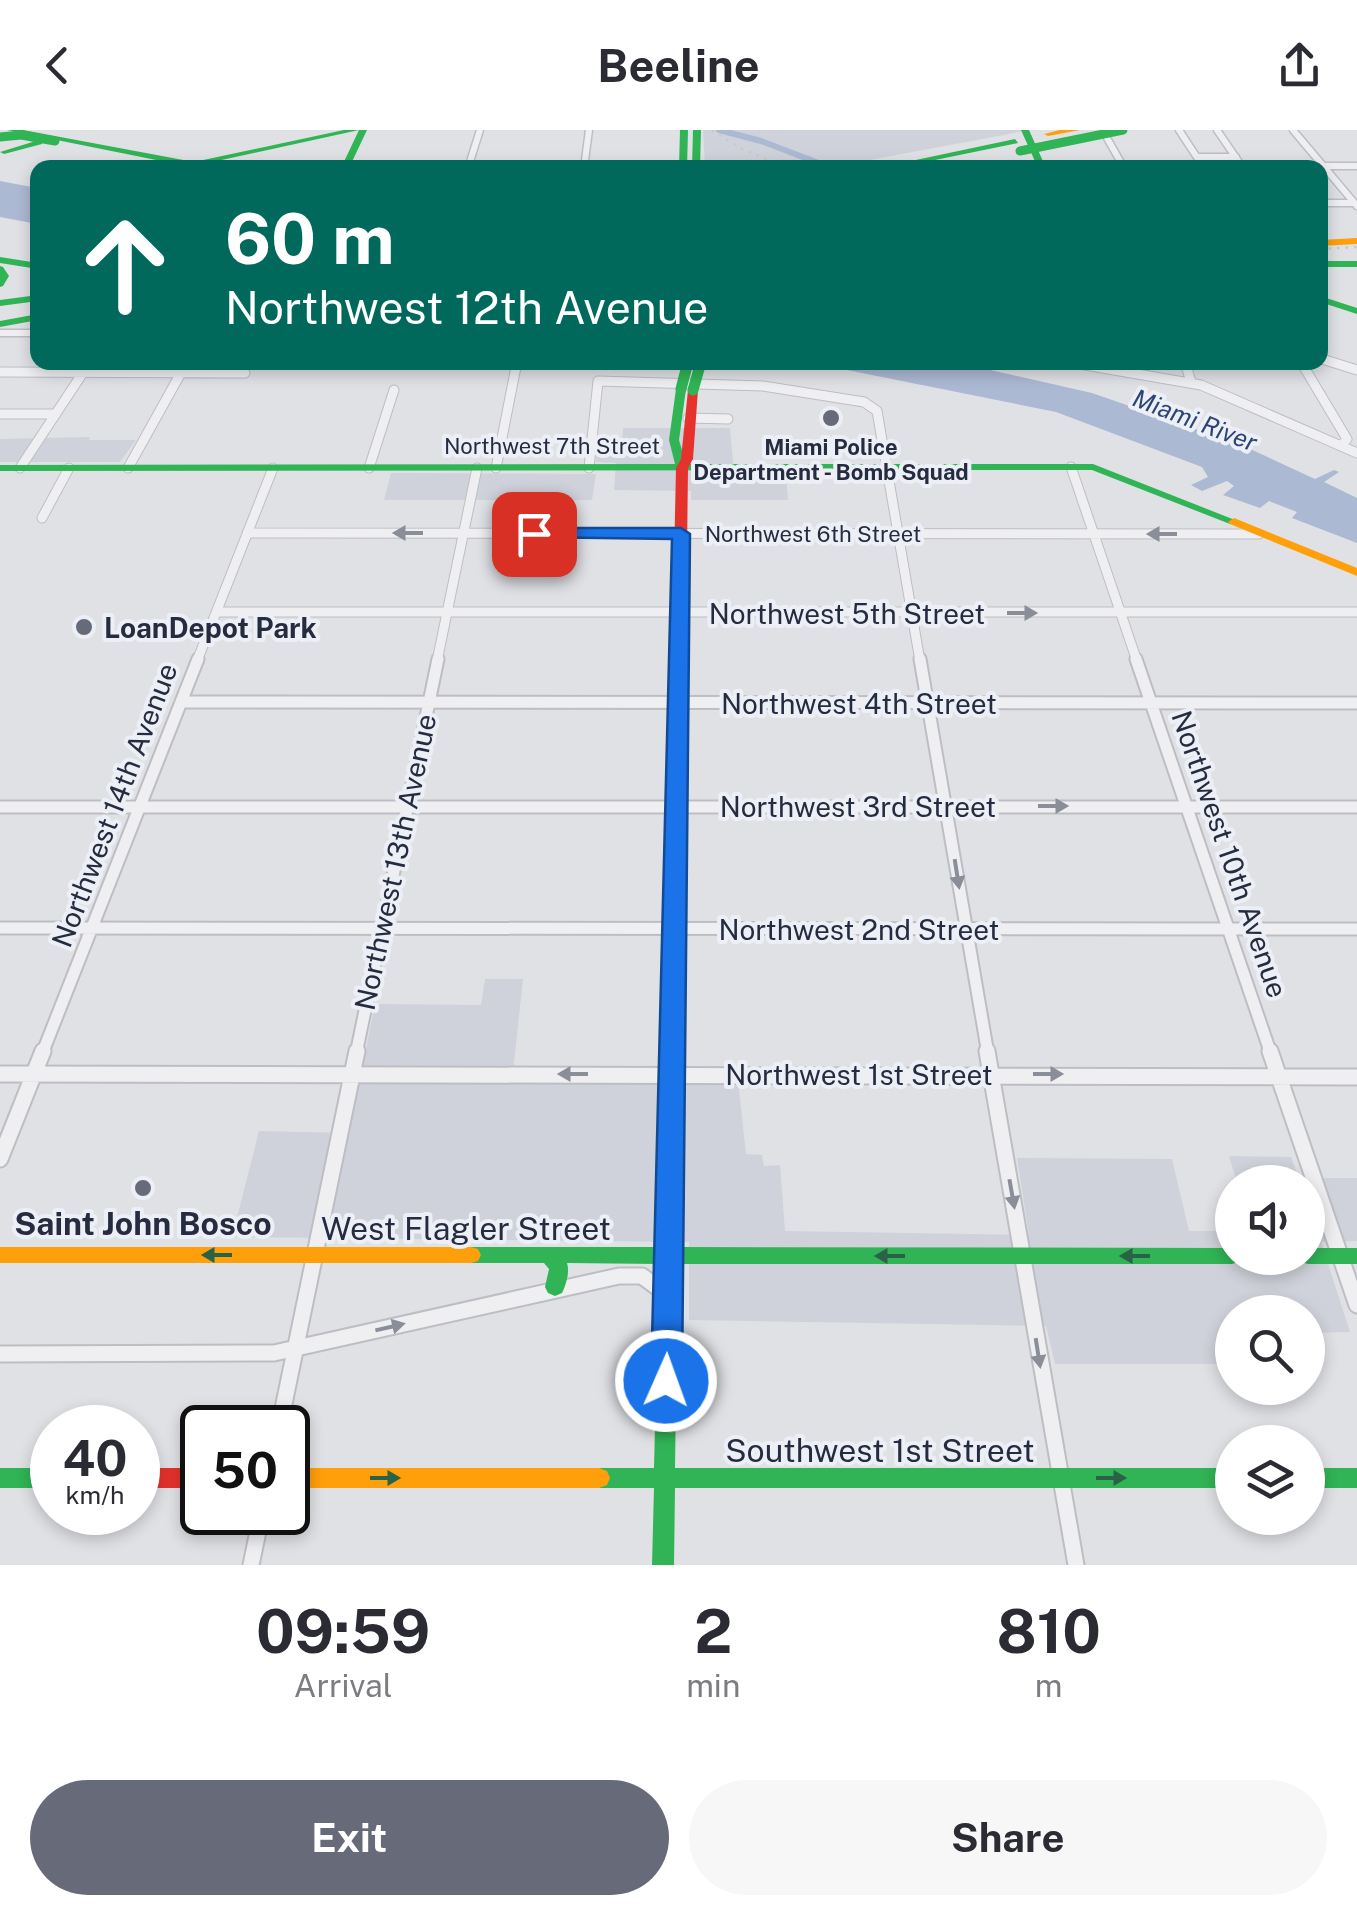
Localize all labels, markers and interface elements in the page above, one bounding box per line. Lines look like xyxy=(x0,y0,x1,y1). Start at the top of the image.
icon: back xyxy=(30,38,85,93)
icon: share xyxy=(1272,38,1327,93)
text: Beeline xyxy=(597,39,760,92)
text: 60 m xyxy=(225,197,395,280)
icon: ahead xyxy=(60,200,190,330)
text: Northwest 12th Avenue xyxy=(225,281,708,334)
water label: Miami River xyxy=(1129,383,1262,458)
marker: Miami Police Department - Bomb Squad xyxy=(820,407,842,429)
street label: Northwest 7th Street xyxy=(444,433,660,459)
place label: Miami Police Department - Bomb Squad xyxy=(693,434,969,485)
pin xyxy=(492,492,577,577)
icon: arrive xyxy=(507,507,562,562)
street label: Northwest 6th Street xyxy=(705,521,921,547)
one-way arrow xyxy=(392,525,424,541)
one-way arrow xyxy=(1145,526,1177,542)
street label: Northwest 5th Street xyxy=(709,597,985,630)
one-way arrow xyxy=(1006,605,1038,621)
place label: LoanDepot Park xyxy=(104,611,317,644)
marker: LoanDepot Park xyxy=(73,616,95,638)
street label: Northwest 14th Avenue xyxy=(45,658,183,952)
street label: Northwest 4th Street xyxy=(721,687,997,720)
street label: Northwest 10th Avenue xyxy=(1165,706,1295,1002)
street label: Northwest 13th Avenue xyxy=(347,711,443,1013)
street label: Northwest 3rd Street xyxy=(720,790,996,823)
one-way arrow xyxy=(1037,798,1069,814)
one-way arrow xyxy=(950,859,966,890)
street label: Northwest 2nd Street xyxy=(719,913,999,946)
street label: Northwest 1st Street xyxy=(725,1058,993,1091)
one-way arrow xyxy=(557,1066,589,1082)
one-way arrow xyxy=(1033,1066,1065,1082)
map controls xyxy=(1215,1165,1325,1535)
button: sound xyxy=(1215,1165,1325,1275)
marker: Saint John Bosco xyxy=(132,1177,154,1199)
one-way arrow xyxy=(1005,1179,1020,1211)
place label: Saint John Bosco xyxy=(14,1205,272,1242)
street label: West Flagler Street xyxy=(321,1210,611,1247)
one-way arrow xyxy=(200,1247,232,1263)
one-way arrow xyxy=(874,1248,906,1264)
one-way arrow xyxy=(1119,1248,1151,1264)
button: search xyxy=(1215,1295,1325,1405)
one-way arrow xyxy=(375,1319,406,1334)
position arrow xyxy=(614,1329,718,1433)
one-way arrow xyxy=(1031,1338,1047,1369)
speed limit sign: 50 xyxy=(180,1405,310,1535)
button: layers xyxy=(1215,1425,1325,1535)
text: 40 xyxy=(62,1428,128,1487)
street label: Southwest 1st Street xyxy=(725,1432,1035,1469)
one-way arrow xyxy=(369,1470,401,1486)
one-way arrow xyxy=(1096,1470,1128,1486)
text: km/h xyxy=(66,1480,124,1510)
text: 09:59 xyxy=(256,1596,430,1667)
text: 2 xyxy=(694,1596,732,1667)
text: 810 xyxy=(996,1596,1101,1667)
text: Arrival xyxy=(294,1667,392,1704)
text: min xyxy=(686,1667,740,1704)
text: m xyxy=(1035,1667,1063,1704)
button: Exit xyxy=(30,1780,669,1895)
button: Share xyxy=(689,1780,1327,1895)

